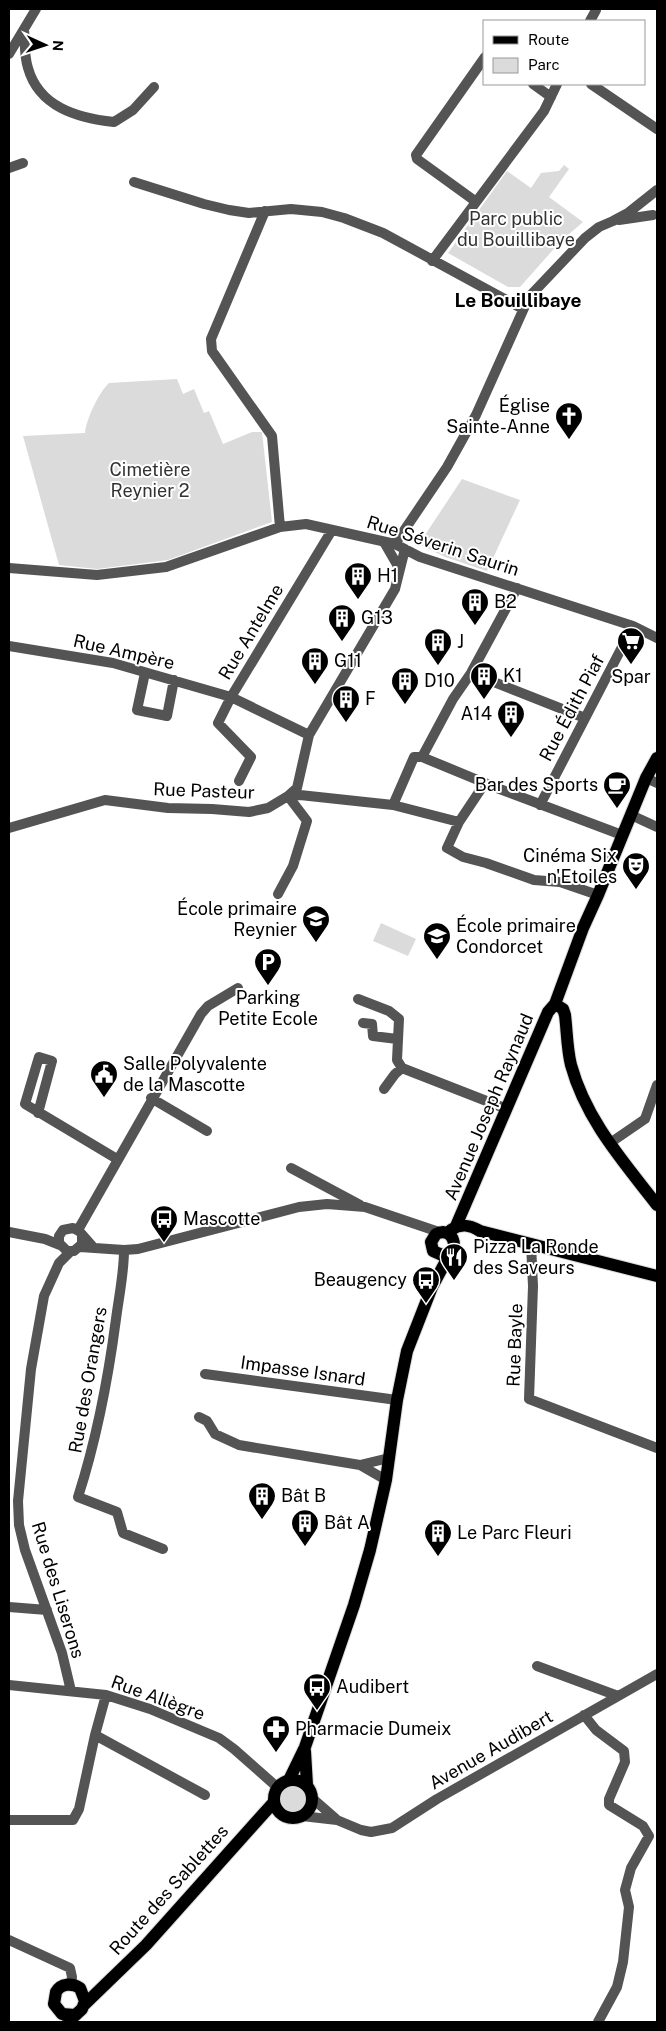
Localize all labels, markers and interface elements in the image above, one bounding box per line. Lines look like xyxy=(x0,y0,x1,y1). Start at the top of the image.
north arrow xyxy=(20,20,70,70)
legend xyxy=(483,20,646,85)
text: Route xyxy=(528,31,569,48)
text: N xyxy=(50,40,66,52)
text: Parc xyxy=(528,56,560,73)
park label: Parc public du Bouillibaye xyxy=(457,208,575,250)
district label: Le Bouillibaye xyxy=(454,289,582,311)
place label: Église Sainte-Anne xyxy=(446,394,550,437)
church icon: Église Sainte-Anne xyxy=(554,401,584,440)
park label: Cimetière Reynier 2 xyxy=(109,459,191,501)
street label: Rue Séverin Saurin xyxy=(364,511,522,580)
building icon: H1 xyxy=(343,561,373,600)
place label: H1 xyxy=(377,565,398,586)
street label: Rue Antelme xyxy=(214,580,287,683)
building icon: B2 xyxy=(460,587,490,626)
place label: B2 xyxy=(494,591,517,612)
building icon: G13 xyxy=(327,603,357,642)
place label: G13 xyxy=(361,607,393,628)
supermarket icon: Spar xyxy=(616,626,646,665)
building icon: J xyxy=(423,627,453,666)
street label: Rue Ampère xyxy=(71,630,177,673)
place label: J xyxy=(457,631,464,652)
building icon: G11 xyxy=(300,646,330,685)
place label: G11 xyxy=(334,650,362,671)
street label: Rue Édith Piaf xyxy=(534,650,608,765)
building icon: K1 xyxy=(469,661,499,700)
place label: K1 xyxy=(503,665,523,686)
building icon: D10 xyxy=(390,666,420,705)
place label: Spar xyxy=(611,666,651,687)
place label: D10 xyxy=(424,670,455,691)
building icon: F xyxy=(331,684,361,723)
place label: F xyxy=(365,688,376,709)
building icon: A14 xyxy=(496,699,526,738)
place label: A14 xyxy=(461,703,492,724)
cafe icon: Bar des Sports xyxy=(602,770,632,809)
place label: Bar des Sports xyxy=(475,774,598,795)
street label: Rue Pasteur xyxy=(153,778,255,803)
place label: Cinéma Six n'Etoiles xyxy=(523,845,617,887)
theatre icon: Cinéma Six n'Etoiles xyxy=(621,851,651,890)
place label: École primaire Reynier xyxy=(177,897,297,940)
school or university icon: École primaire Reynier xyxy=(301,904,331,943)
place label: École primaire Condorcet xyxy=(456,914,576,957)
school or university icon: École primaire Condorcet xyxy=(422,921,452,960)
parking icon: Parking Petite Ecole xyxy=(253,947,283,986)
place label: Parking Petite Ecole xyxy=(218,987,318,1029)
street label: Avenue Joseph Raynaud xyxy=(440,1010,537,1203)
place label: Salle Polyvalente de la Mascotte xyxy=(123,1053,267,1095)
public building icon: Salle Polyvalente de la Mascotte xyxy=(89,1059,119,1098)
bus stop icon: Mascotte xyxy=(149,1204,179,1243)
place label: Mascotte xyxy=(183,1208,260,1229)
place label: Pizza La Ronde des Saveurs xyxy=(473,1236,599,1278)
restaurant icon: Pizza La Ronde des Saveurs xyxy=(439,1242,469,1281)
bus stop icon: Beaugency xyxy=(411,1265,441,1304)
place label: Beaugency xyxy=(314,1269,407,1290)
street label: Rue Bayle xyxy=(503,1303,526,1387)
street label: Rue des Orangers xyxy=(64,1305,111,1455)
street label: Impasse Isnard xyxy=(239,1351,367,1390)
building icon: Bât B xyxy=(247,1481,277,1520)
place label: Bât B xyxy=(281,1485,326,1506)
building icon: Bât A xyxy=(290,1508,320,1547)
place label: Bât A xyxy=(324,1512,370,1533)
building icon: Le Parc Fleuri xyxy=(423,1518,453,1557)
street label: Rue des Liserons xyxy=(28,1519,89,1661)
place label: Le Parc Fleuri xyxy=(457,1522,572,1543)
street label: Rue Allègre xyxy=(108,1671,208,1724)
bus stop icon: Audibert xyxy=(302,1672,332,1711)
place label: Audibert xyxy=(336,1676,409,1697)
street label: Avenue Audibert xyxy=(425,1706,556,1793)
pharmacy icon: Pharmacie Dumeix xyxy=(261,1714,291,1753)
place label: Pharmacie Dumeix xyxy=(295,1718,451,1739)
street label: Route des Sablettes xyxy=(105,1820,232,1959)

